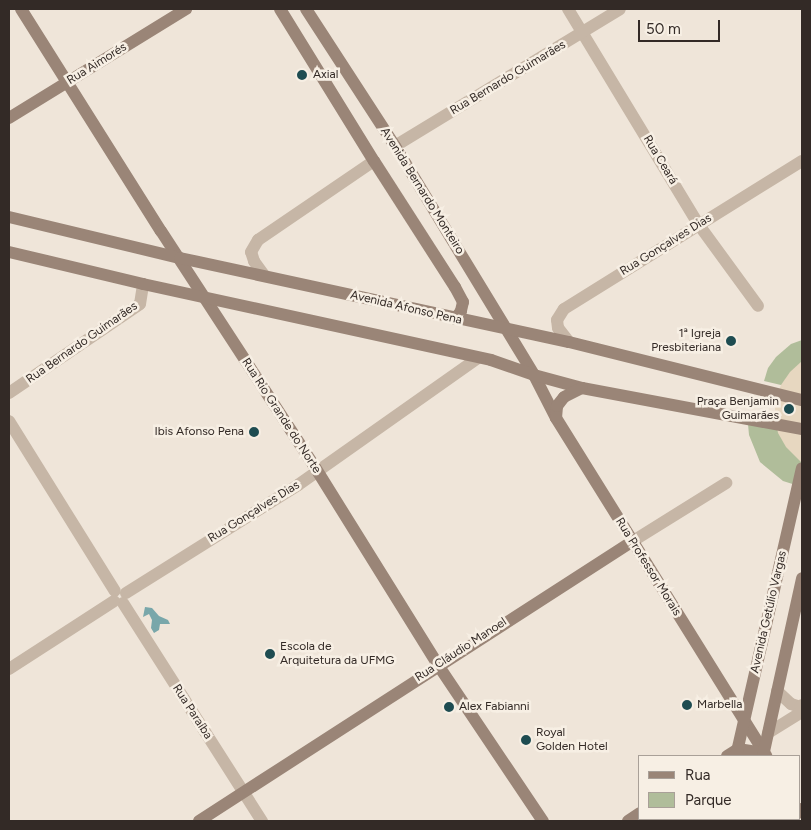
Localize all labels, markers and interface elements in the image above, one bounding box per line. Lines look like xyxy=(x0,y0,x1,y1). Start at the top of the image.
scale bar xyxy=(641,10,724,42)
text: 50 m xyxy=(646,20,681,38)
street label: Rua Bernardo Guimarães xyxy=(448,38,568,118)
street label: Rua Aimorés xyxy=(65,40,129,88)
marker: Axial xyxy=(295,68,309,82)
place label: Axial xyxy=(313,68,338,82)
street label: Avenida Bernardo Monteiro xyxy=(377,125,467,257)
street label: Rua Ceará xyxy=(640,133,680,187)
street label: Rua Gonçalves Dias xyxy=(618,211,714,279)
street label: Avenida Afonso Pena xyxy=(349,288,463,328)
street label: Rua Bernardo Guimarães xyxy=(24,299,140,387)
place label: 1ª Igreja Presbiteriana xyxy=(651,327,721,355)
marker: 1ª Igreja Presbiteriana xyxy=(725,335,737,347)
street label: Rua Rio Grande do Norte xyxy=(238,356,324,476)
place label: Praça Benjamin Guimarães xyxy=(697,395,779,423)
marker: Praça Benjamin Guimarães xyxy=(783,403,795,415)
place label: Ibis Afonso Pena xyxy=(154,425,244,439)
marker: Ibis Afonso Pena xyxy=(248,426,260,438)
street label: Rua Gonçalves Dias xyxy=(206,478,302,546)
street label: Rua Professor Morais xyxy=(612,515,684,619)
street label: Avenida Getúlio Vargas xyxy=(748,549,790,675)
street label: Rua Cláudio Manoel xyxy=(413,615,509,685)
place label: Escola de Arquitetura da UFMG xyxy=(280,640,394,668)
marker: Escola de Arquitetura da UFMG xyxy=(264,648,276,660)
street label: Rua Paraíba xyxy=(169,682,215,742)
place label: Marbella xyxy=(697,698,742,712)
marker: Marbella xyxy=(681,699,693,711)
place label: Alex Fabianni xyxy=(459,700,530,714)
marker: Alex Fabianni xyxy=(443,701,455,713)
place label: Royal Golden Hotel xyxy=(536,726,608,754)
marker: Royal Golden Hotel xyxy=(520,734,532,746)
legend xyxy=(638,755,801,820)
text: Rua xyxy=(685,766,710,784)
text: Parque xyxy=(685,791,732,809)

